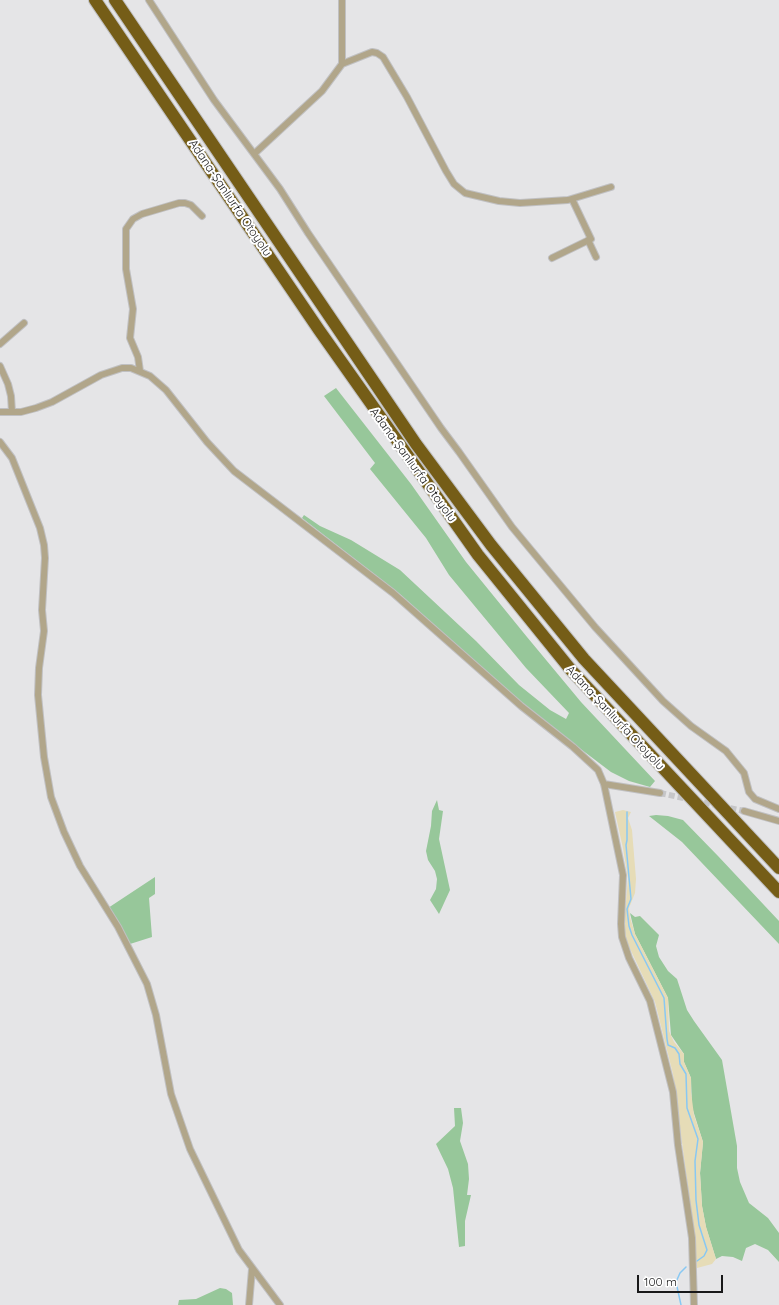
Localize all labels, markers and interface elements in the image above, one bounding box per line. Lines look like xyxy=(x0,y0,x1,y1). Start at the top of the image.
street label: Adana-Şanlıurfa Otoyolu xyxy=(186,137,274,259)
street label: Adana-Şanlıurfa Otoyolu xyxy=(367,405,459,525)
street label: Adana-Şanlıurfa Otoyolu xyxy=(563,663,667,773)
scale bar xyxy=(639,1267,725,1293)
text: 100 m xyxy=(644,1274,677,1289)

